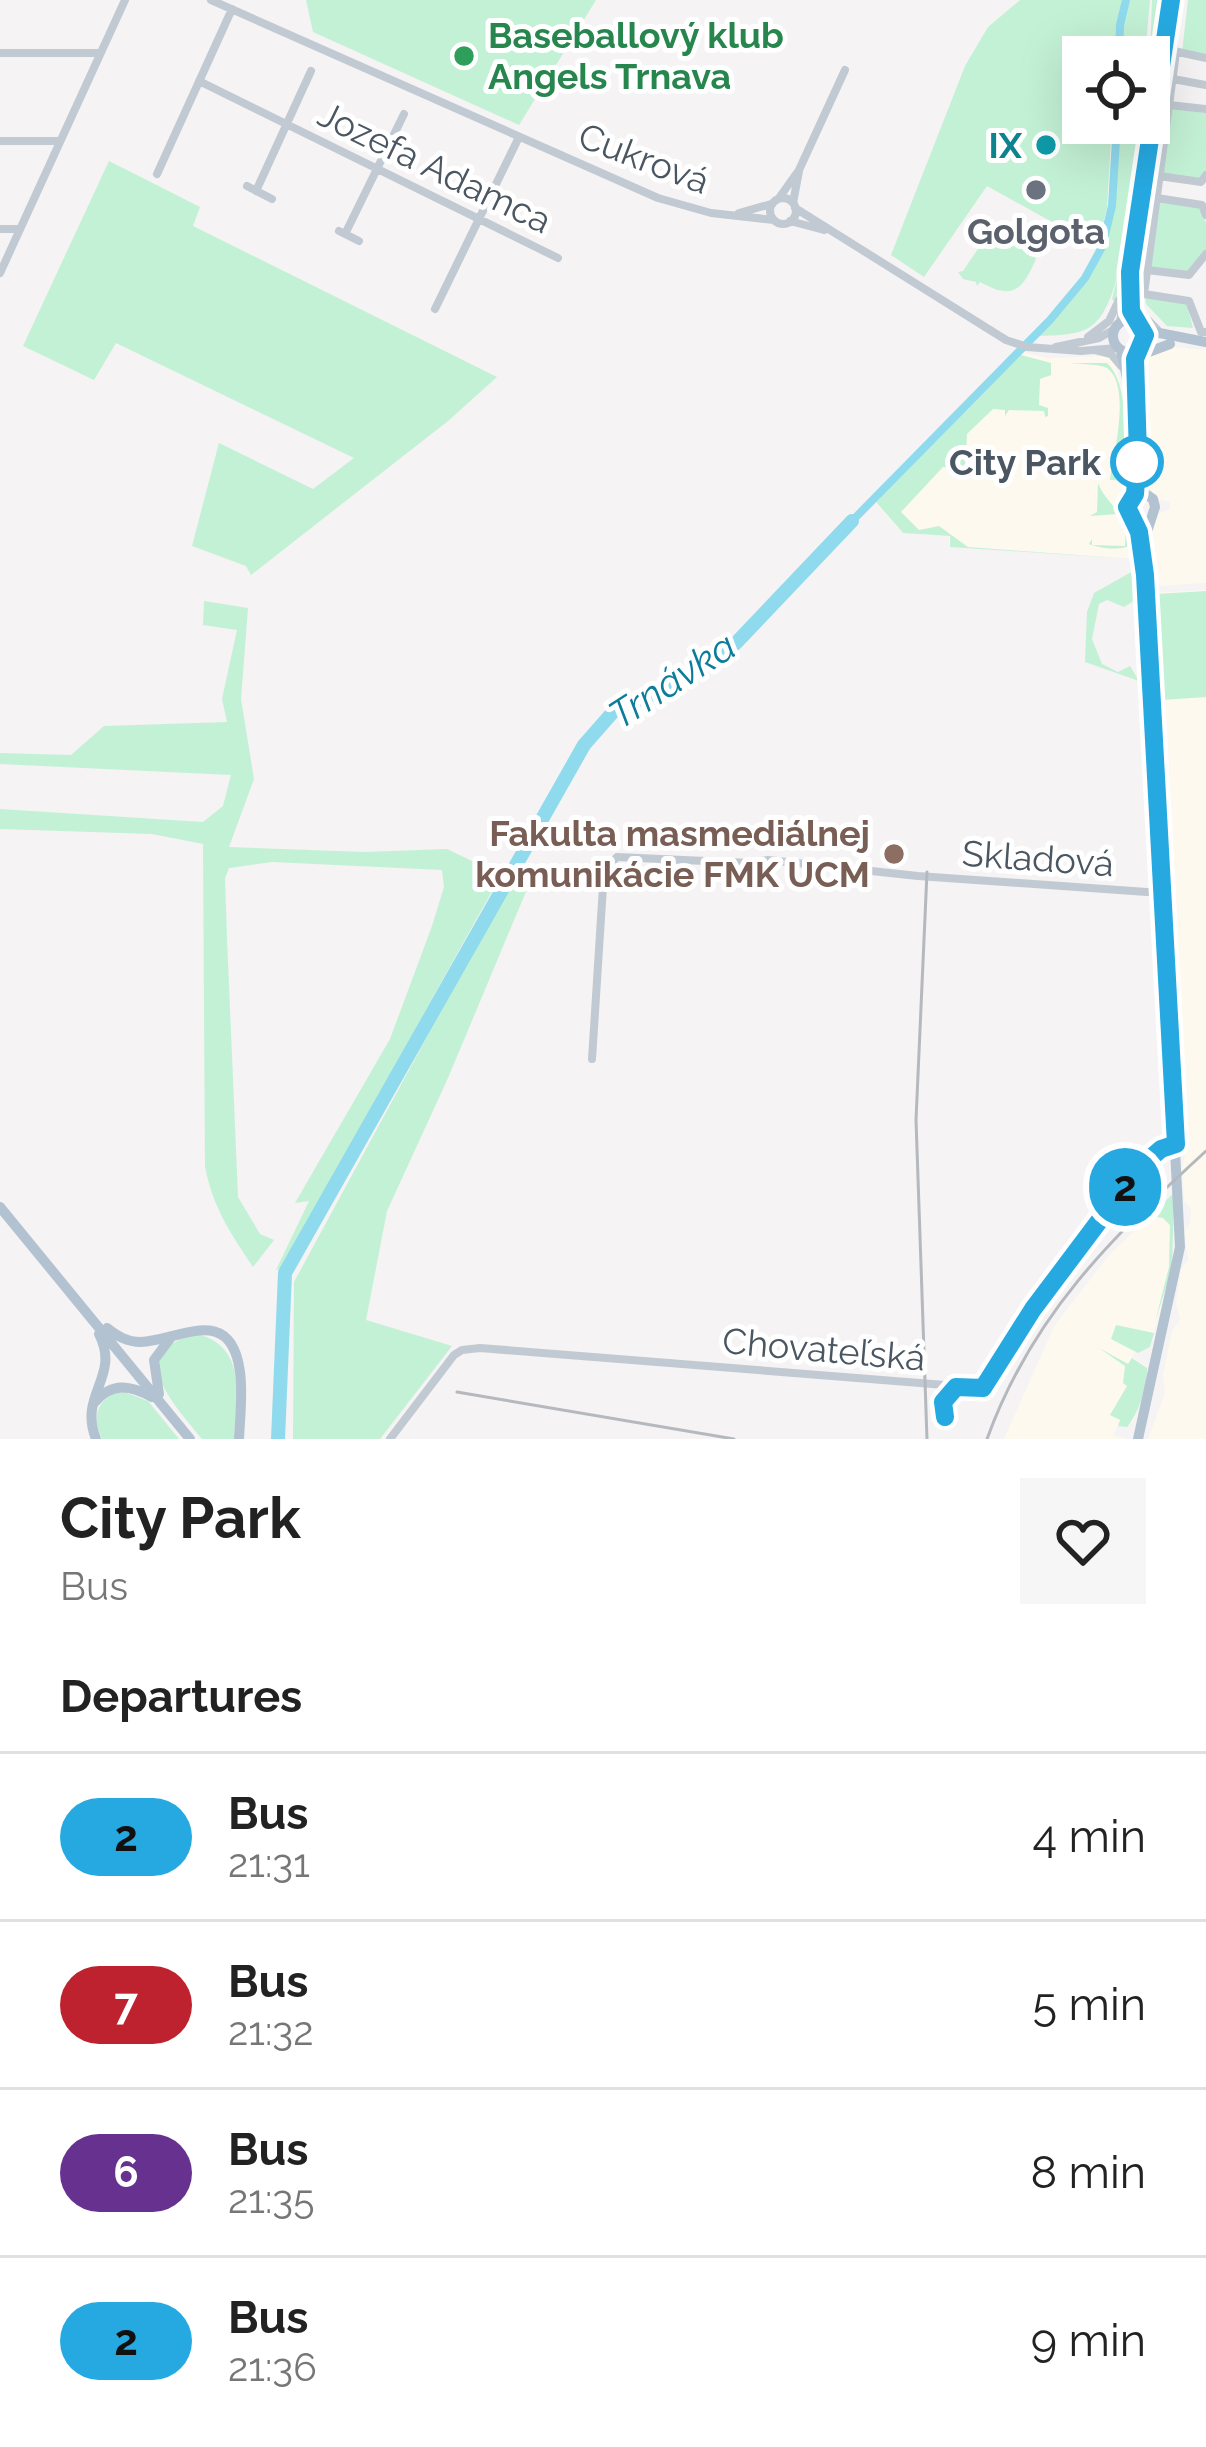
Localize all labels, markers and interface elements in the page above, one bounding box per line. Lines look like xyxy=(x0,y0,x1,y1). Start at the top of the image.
place label: Baseballový klub Angels Trnava xyxy=(488,14,784,97)
map controls xyxy=(1062,36,1170,144)
button: locate xyxy=(1062,36,1170,144)
marker: Baseballový klub Angels Trnava xyxy=(451,43,477,69)
street label: Jozefa Adamca xyxy=(312,92,558,242)
street label: Cukrová xyxy=(573,114,715,202)
place label: IX xyxy=(988,124,1023,166)
marker: IX xyxy=(1033,132,1059,158)
marker: Golgota xyxy=(1023,177,1049,203)
place label: Golgota xyxy=(967,210,1105,252)
marker: City Park xyxy=(1112,437,1162,487)
place label: City Park xyxy=(949,441,1102,483)
water label: Trnávka xyxy=(600,622,744,738)
place label: Fakulta masmediálnej komunikácie FMK UCM xyxy=(475,812,870,895)
street label: Skladová xyxy=(961,832,1115,884)
marker: Fakulta masmediálnej komunikácie FMK UCM xyxy=(881,841,907,867)
line badge: 2 xyxy=(1086,1148,1164,1226)
text: 2 xyxy=(1113,1162,1137,1211)
street label: Chovateľská xyxy=(721,1319,927,1379)
button: heart xyxy=(1020,1478,1146,1604)
text: City Park xyxy=(60,1484,301,1551)
text: Bus xyxy=(60,1563,128,1609)
text: Departures xyxy=(60,1670,302,1723)
text: Bus xyxy=(228,1787,309,1840)
text: 4 min xyxy=(1033,1810,1146,1863)
text: 2 xyxy=(114,1812,138,1861)
text: 21:31 xyxy=(228,1840,310,1886)
text: Bus xyxy=(228,1955,309,2008)
text: 5 min xyxy=(1033,1978,1146,2031)
text: 7 xyxy=(114,1980,138,2029)
text: 21:32 xyxy=(228,2008,314,2054)
text: Bus xyxy=(228,2123,309,2176)
text: 8 min xyxy=(1030,2146,1146,2199)
text: 6 xyxy=(113,2148,139,2197)
text: 21:35 xyxy=(228,2176,314,2222)
text: Bus xyxy=(228,2291,309,2344)
text: 9 min xyxy=(1031,2314,1146,2367)
text: 2 xyxy=(114,2316,138,2365)
text: 21:36 xyxy=(228,2344,317,2390)

